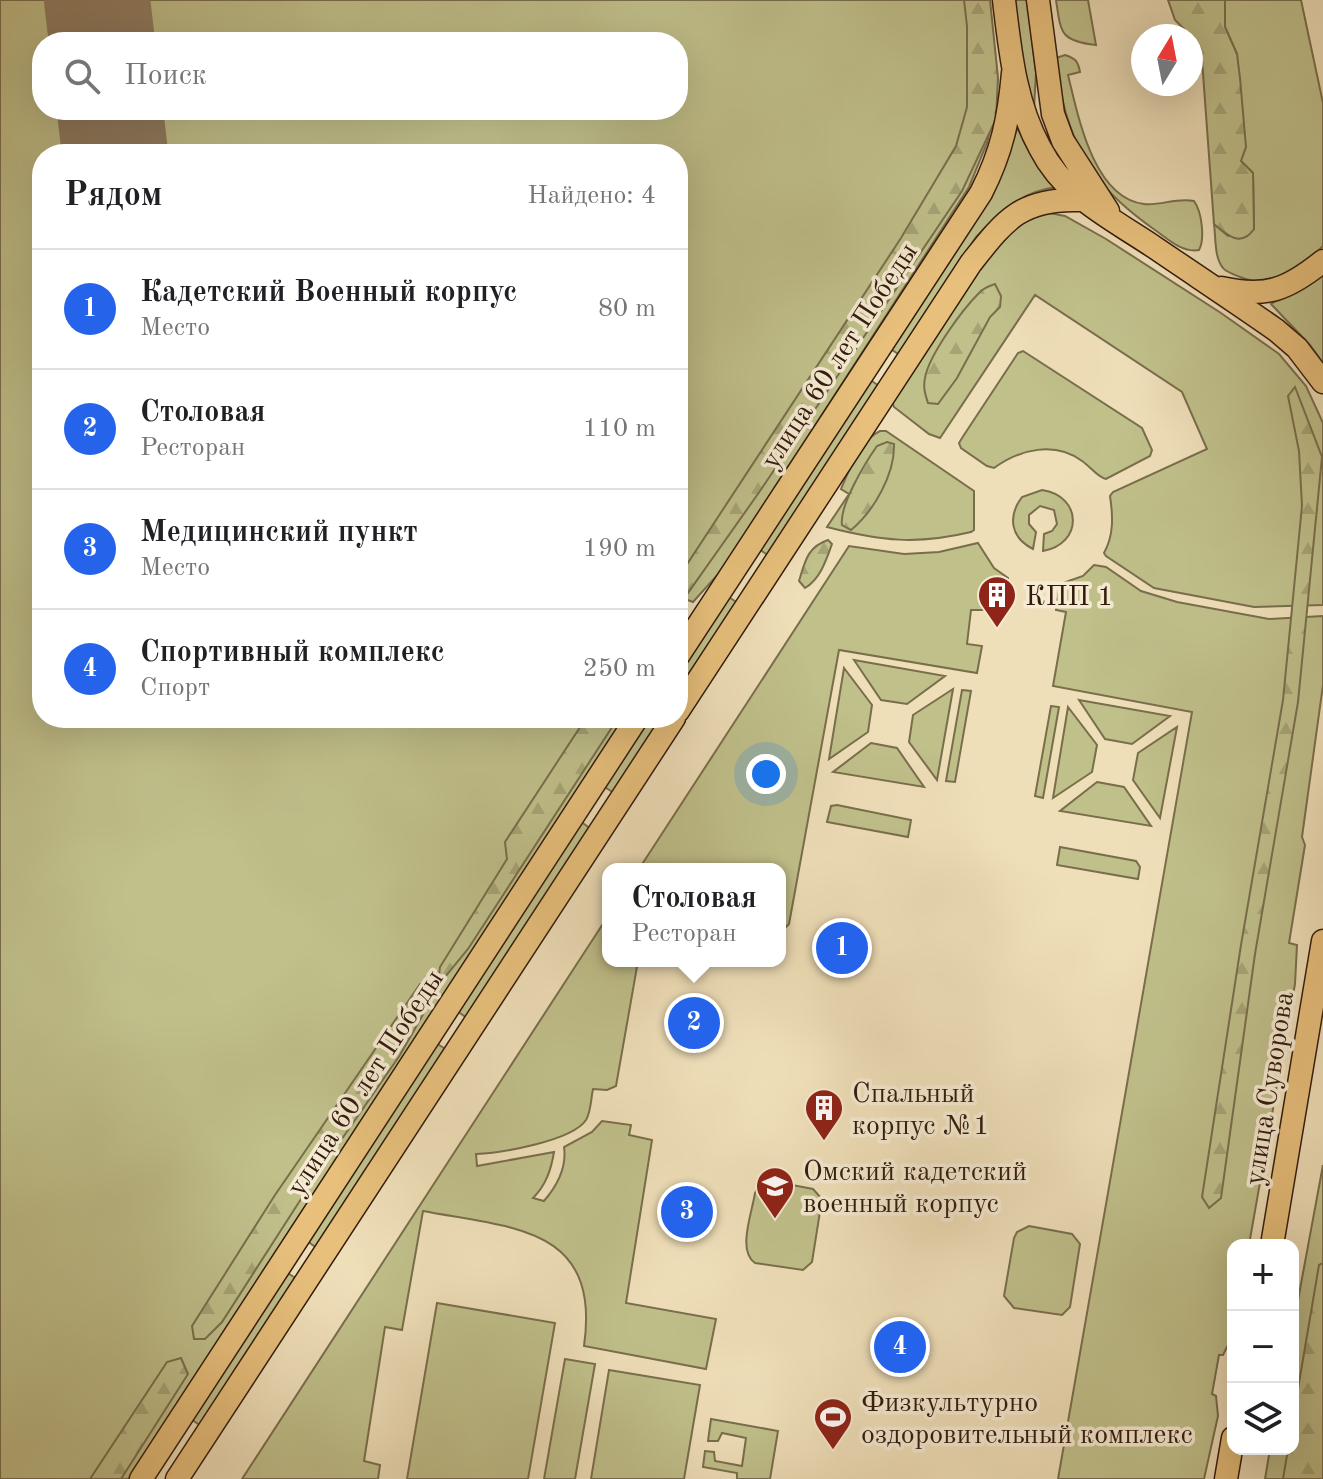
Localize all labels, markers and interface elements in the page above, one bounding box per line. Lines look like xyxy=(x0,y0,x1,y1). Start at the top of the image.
north arrow xyxy=(1131,24,1203,96)
search box xyxy=(32,32,688,120)
icon: search xyxy=(60,54,104,98)
text: Поиск xyxy=(124,61,207,91)
text: Рядом xyxy=(64,179,163,213)
text: Найдено: 4 xyxy=(527,183,656,209)
street label: улица 60 лет Победы xyxy=(757,239,924,474)
text: Кадетский Военный корпус xyxy=(140,278,517,308)
text: 1 xyxy=(82,296,98,322)
text: 80 m xyxy=(598,296,656,322)
text: Место xyxy=(140,315,210,341)
text: Столовая xyxy=(140,398,266,428)
text: 2 xyxy=(82,416,98,442)
text: 110 m xyxy=(583,416,656,442)
text: Ресторан xyxy=(140,435,245,461)
text: Медицинский пункт xyxy=(140,518,418,548)
text: 3 xyxy=(82,536,98,562)
text: 190 m xyxy=(583,536,656,562)
text: Место xyxy=(140,555,210,581)
building icon: КПП 1 xyxy=(976,574,1018,629)
place label: КПП 1 xyxy=(1025,584,1114,612)
text: Спортивный комплекс xyxy=(140,638,445,668)
text: 4 xyxy=(82,656,98,682)
text: 250 m xyxy=(583,656,656,682)
text: Спорт xyxy=(140,675,210,701)
your location xyxy=(746,754,786,794)
popup xyxy=(602,863,786,967)
text: Столовая xyxy=(631,884,757,914)
pin: 1 xyxy=(816,918,868,978)
text: Ресторан xyxy=(631,921,736,947)
street label: улица 60 лет Победы xyxy=(283,966,450,1201)
street label: улица Суворова xyxy=(1242,989,1300,1187)
pin: 2 xyxy=(668,993,720,1053)
place label: Спальный корпус №1 xyxy=(852,1081,989,1141)
building icon: Спальный корпус №1 xyxy=(803,1087,845,1142)
place label: Омский кадетский военный корпус xyxy=(803,1159,1027,1219)
school or university icon: Омский кадетский военный корпус xyxy=(754,1165,796,1220)
pin: 3 xyxy=(661,1182,713,1242)
map controls xyxy=(1227,1239,1299,1455)
button: + xyxy=(1227,1239,1299,1311)
button: − xyxy=(1227,1311,1299,1383)
pin: 4 xyxy=(874,1317,926,1377)
button: layers xyxy=(1227,1383,1299,1455)
place label: Физкультурно оздоровительный комплекс xyxy=(861,1390,1193,1450)
sports icon: Физкультурно оздоровительный комплекс xyxy=(812,1396,854,1451)

